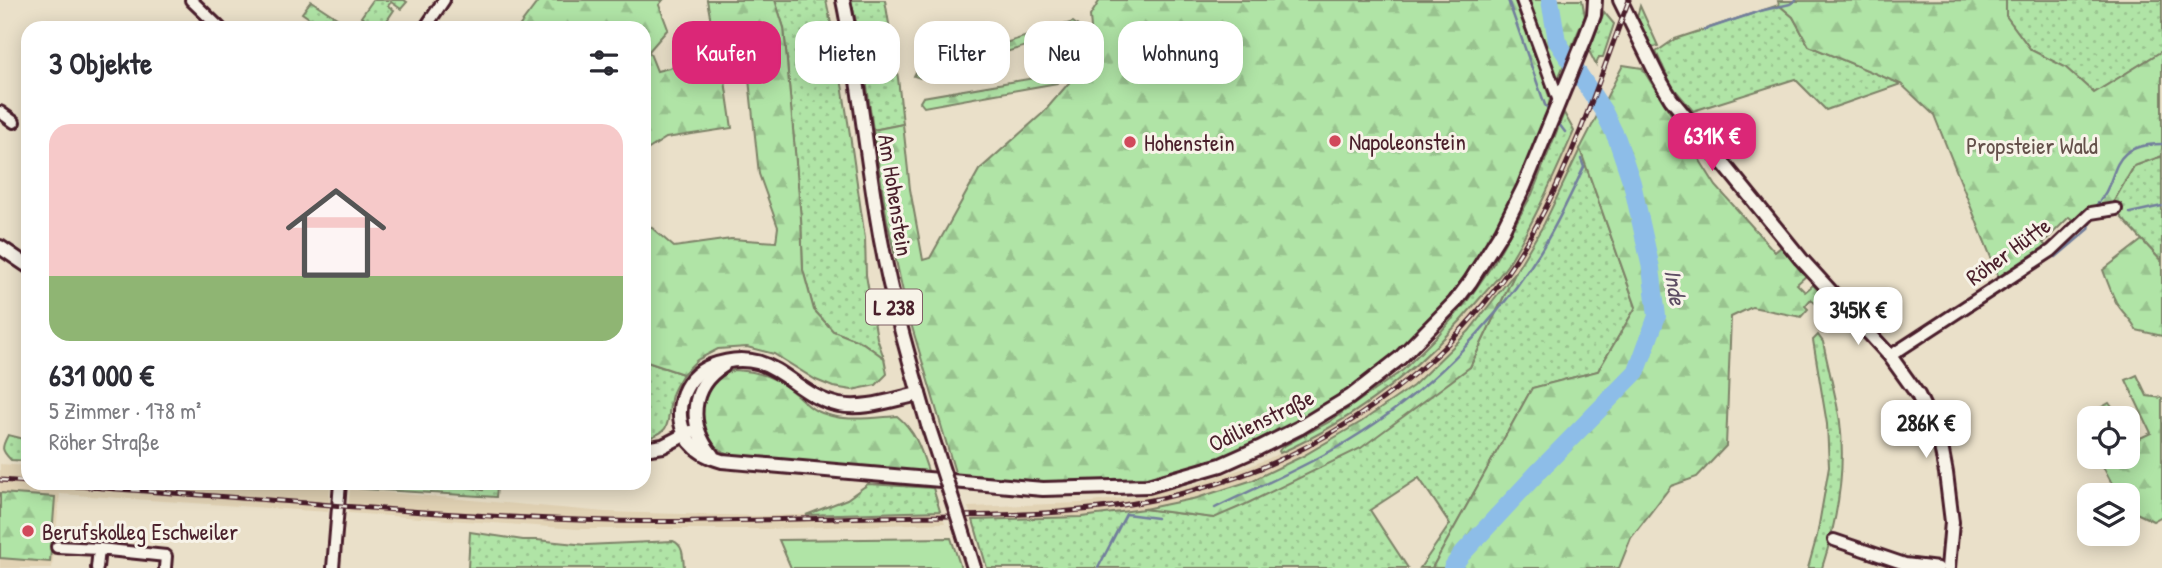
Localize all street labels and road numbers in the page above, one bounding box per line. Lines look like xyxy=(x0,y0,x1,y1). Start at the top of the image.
street label: Am Hohenstein xyxy=(871,132,921,258)
street label: Röher Hütte xyxy=(1959,210,2057,292)
road number: L 238 xyxy=(866,290,922,324)
street label: Odilienstraße xyxy=(1203,381,1319,459)

